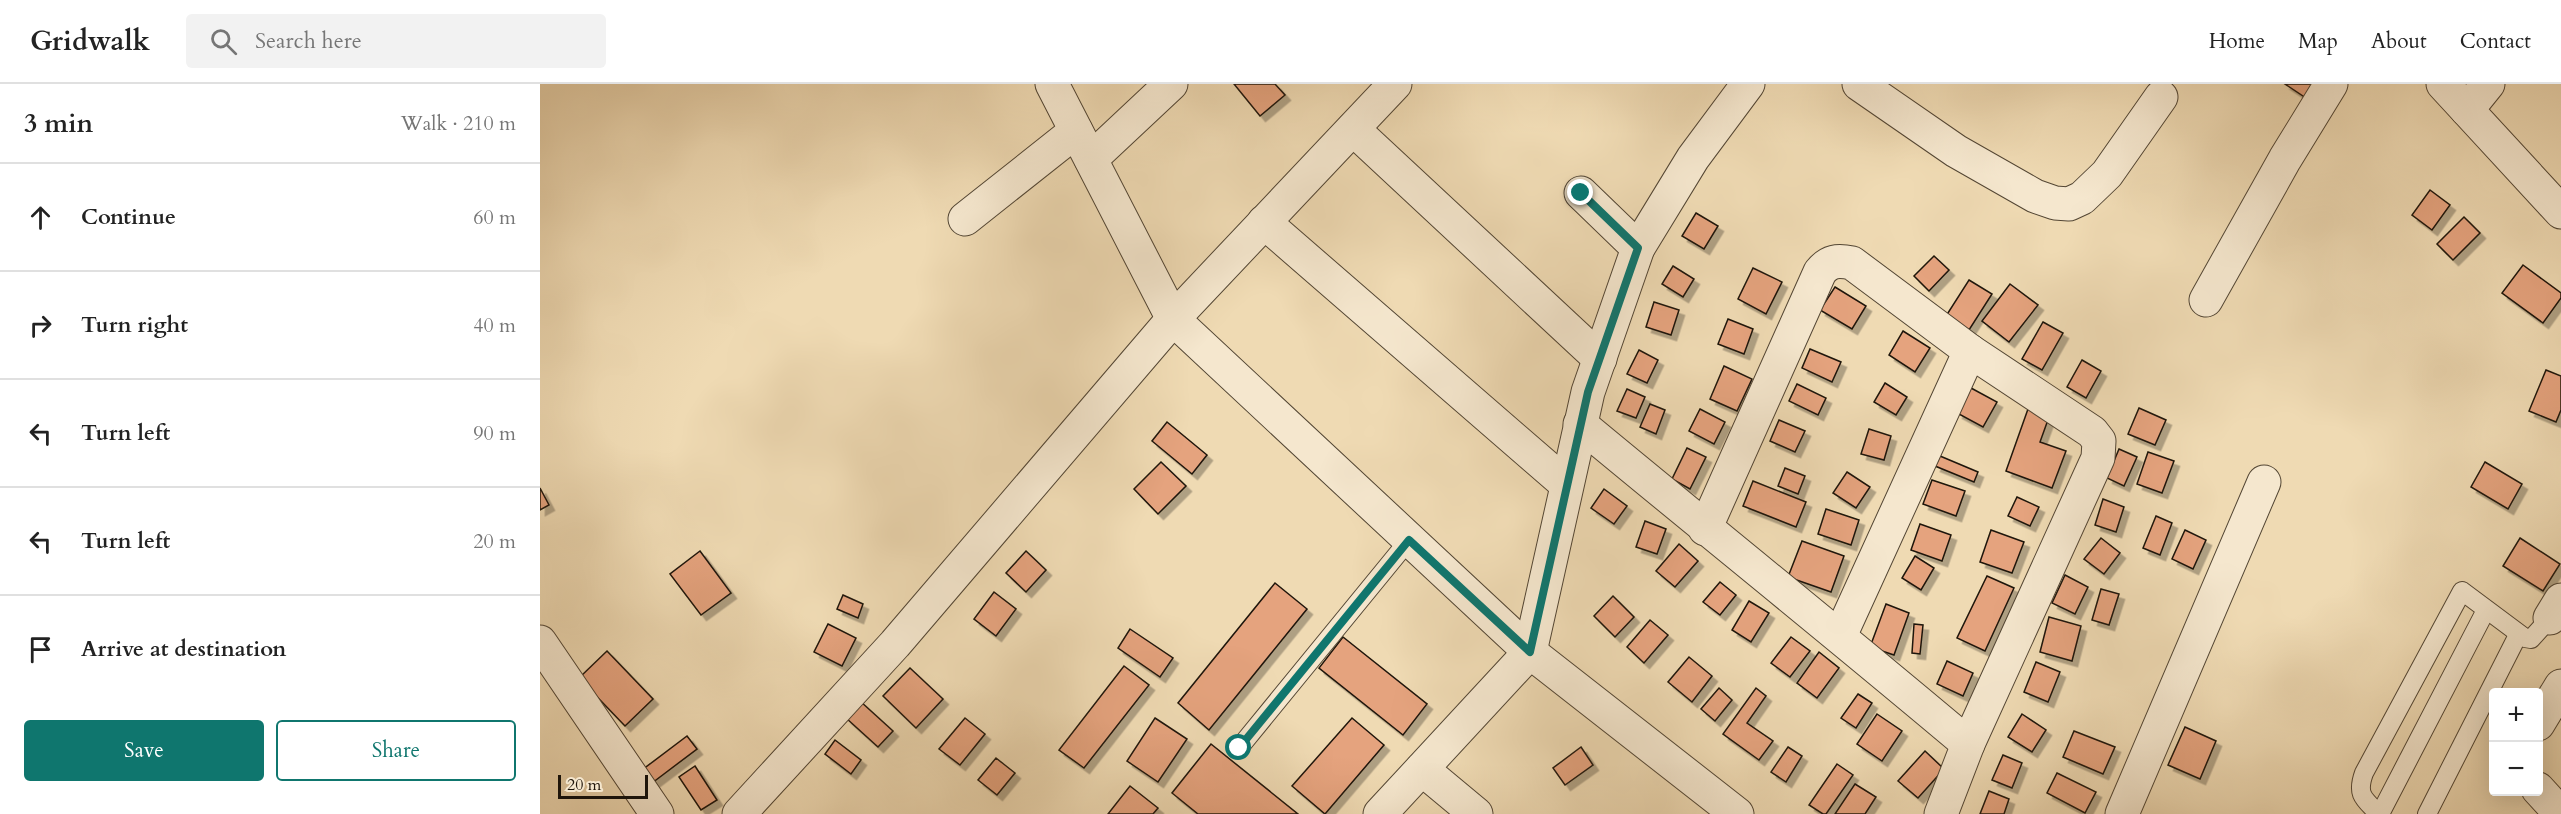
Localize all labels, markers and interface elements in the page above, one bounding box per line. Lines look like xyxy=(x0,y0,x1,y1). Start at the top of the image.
search box xyxy=(186,14,606,68)
text: Gridwalk xyxy=(30,22,150,60)
icon: search xyxy=(207,25,240,58)
text: Search here xyxy=(255,26,362,56)
text: Home xyxy=(2209,27,2265,56)
text: Map xyxy=(2298,27,2338,56)
text: About xyxy=(2371,27,2427,56)
text: Contact xyxy=(2460,27,2531,56)
text: 3 min xyxy=(24,106,93,141)
text: Walk · 210 m xyxy=(401,110,516,137)
route end xyxy=(1567,179,1593,205)
icon: ahead xyxy=(24,201,57,234)
text: Continue xyxy=(81,202,176,232)
text: 60 m xyxy=(473,204,516,231)
icon: right xyxy=(24,309,57,342)
text: Turn right xyxy=(81,310,188,340)
text: 40 m xyxy=(473,312,516,339)
icon: left xyxy=(24,417,57,450)
text: Turn left xyxy=(81,418,170,448)
text: 90 m xyxy=(473,420,516,447)
icon: left xyxy=(24,525,57,558)
text: Turn left xyxy=(81,526,170,556)
text: 20 m xyxy=(473,528,516,555)
icon: arrive xyxy=(24,633,57,666)
text: Arrive at destination xyxy=(81,634,286,664)
map controls xyxy=(2489,688,2543,796)
button: + xyxy=(2489,688,2543,742)
button: Save xyxy=(24,720,264,781)
button: Share xyxy=(276,720,516,781)
route start xyxy=(1225,734,1251,760)
button: − xyxy=(2489,742,2543,796)
scale bar xyxy=(558,772,648,800)
text: 20 m xyxy=(567,774,601,796)

